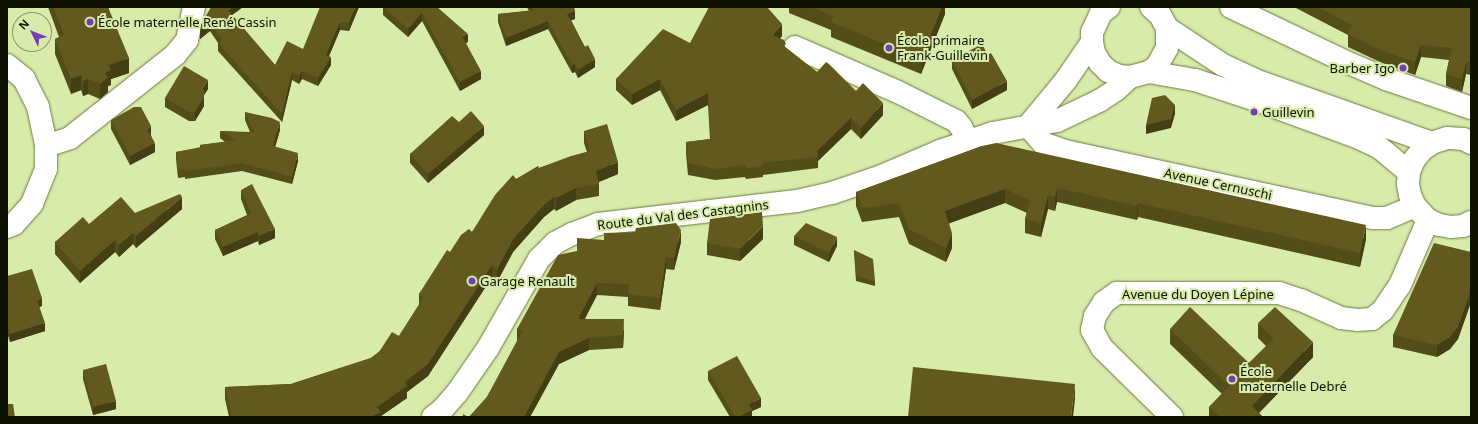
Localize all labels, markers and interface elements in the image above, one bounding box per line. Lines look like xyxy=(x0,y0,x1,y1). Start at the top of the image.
north arrow xyxy=(12,12,52,52)
place label: École maternelle René Cassin xyxy=(98,14,277,30)
text: N xyxy=(15,16,32,33)
marker: École maternelle René Cassin xyxy=(85,17,95,27)
place label: École primaire Frank-Guillevin xyxy=(897,33,988,64)
marker: École primaire Frank-Guillevin xyxy=(884,43,894,53)
place label: Barber Igo xyxy=(1330,60,1395,76)
marker: Barber Igo xyxy=(1398,63,1408,73)
place label: Guillevin xyxy=(1262,104,1315,120)
marker: Guillevin xyxy=(1249,107,1259,117)
street label: Avenue Cernuschi xyxy=(1163,165,1273,203)
street label: Route du Val des Castagnins xyxy=(596,197,770,233)
place label: Garage Renault xyxy=(480,273,575,289)
marker: Garage Renault xyxy=(467,276,477,286)
street label: Avenue du Doyen Lépine xyxy=(1122,286,1274,302)
place label: École maternelle Debré xyxy=(1240,364,1347,395)
marker: École maternelle Debré xyxy=(1227,374,1237,384)

